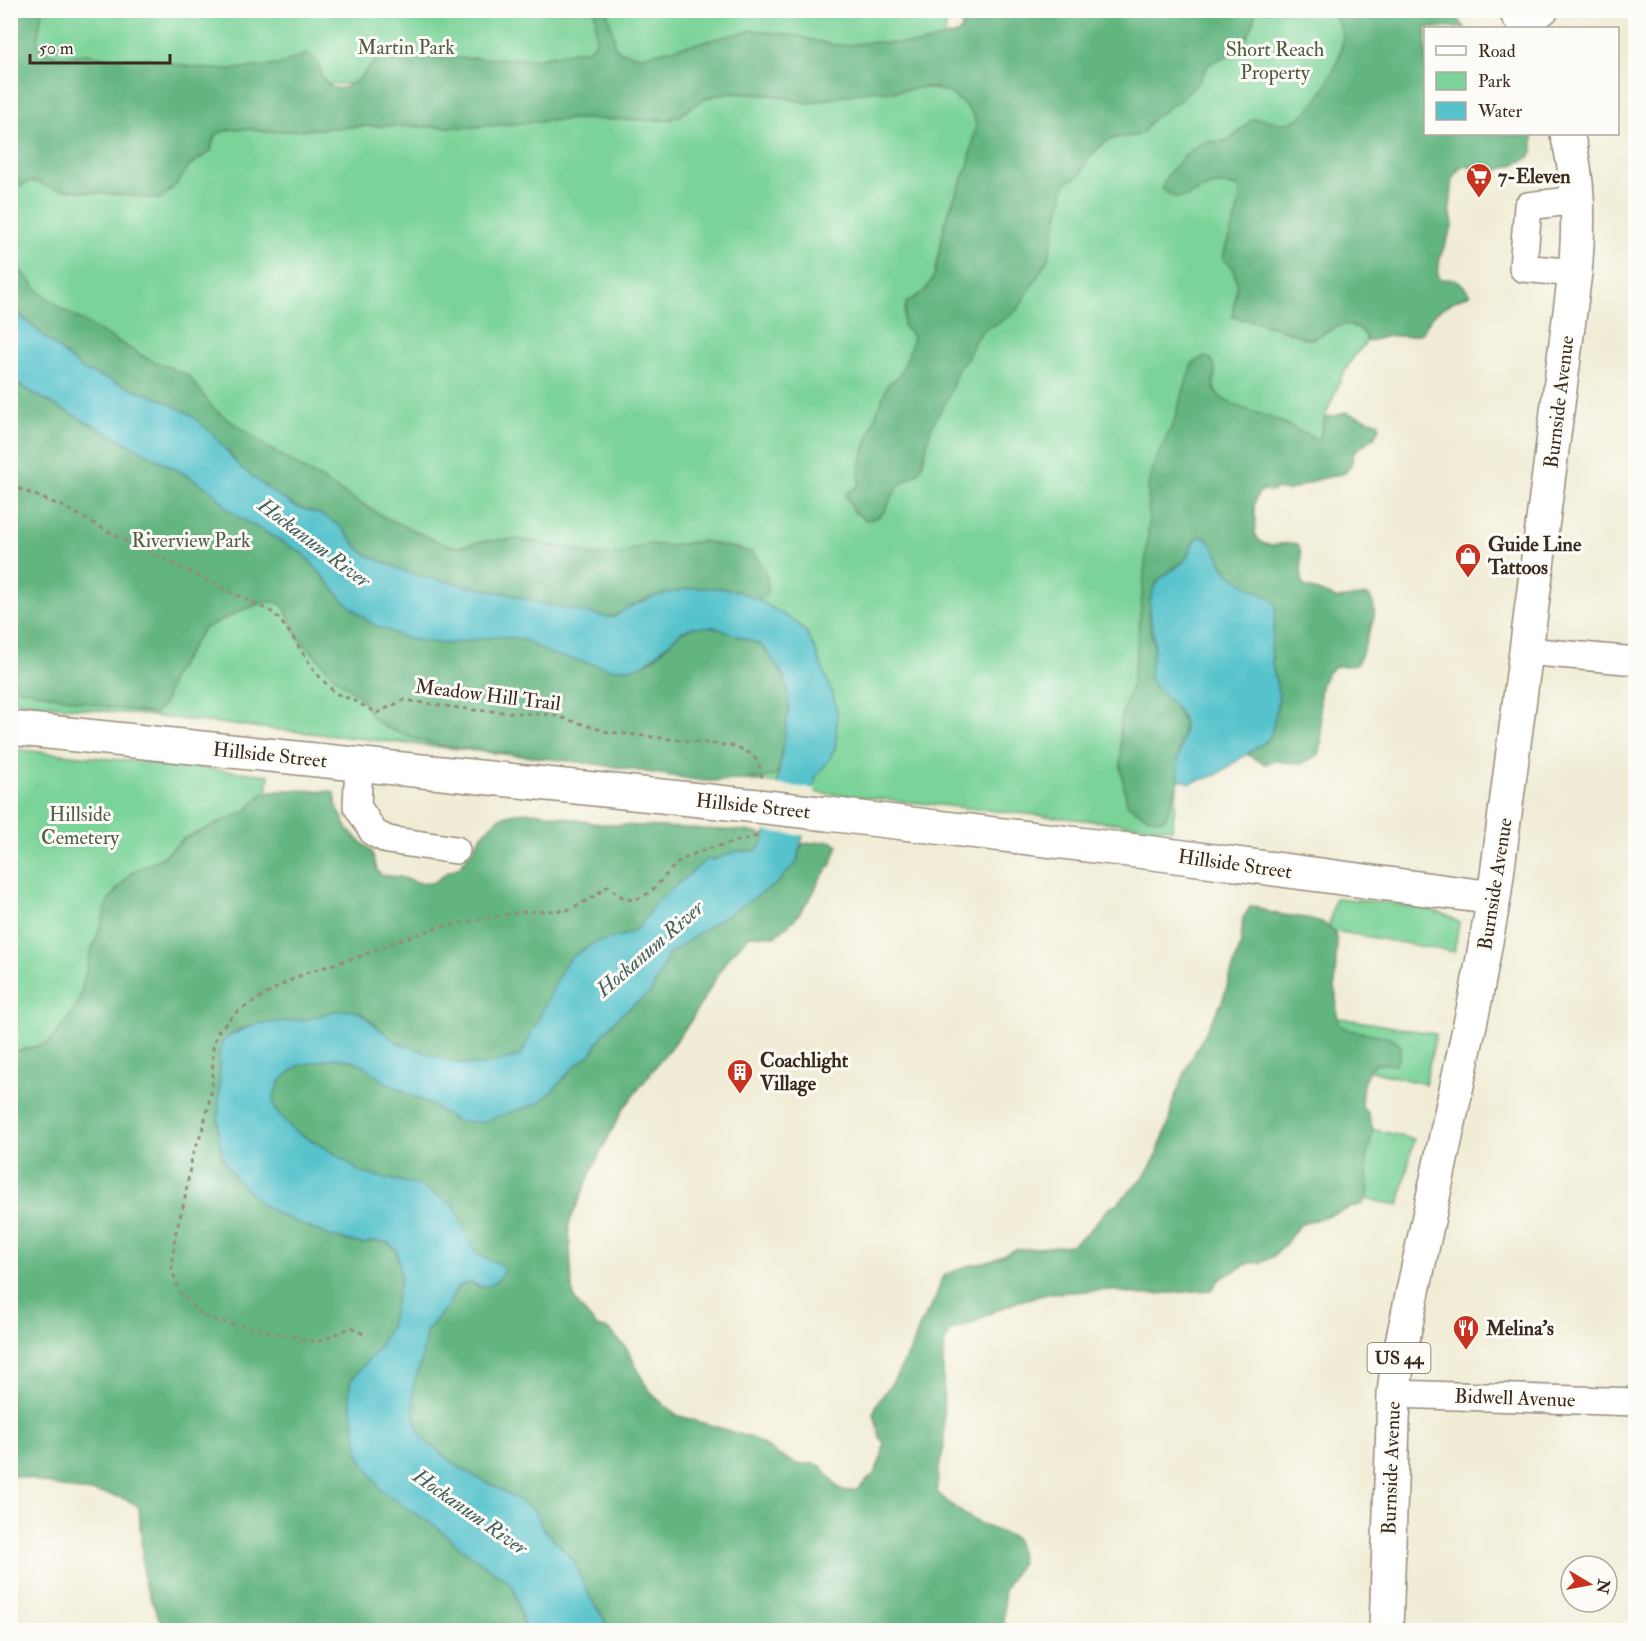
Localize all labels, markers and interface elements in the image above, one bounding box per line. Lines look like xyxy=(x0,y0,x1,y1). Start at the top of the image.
scale bar xyxy=(30,27,170,65)
legend xyxy=(1424,27,1619,135)
park label: Martin Park xyxy=(357,35,455,60)
text: 50 m xyxy=(39,37,74,60)
park label: Short Reach Property xyxy=(1226,37,1325,86)
text: Road xyxy=(1478,40,1516,63)
text: Park xyxy=(1478,70,1511,93)
text: Water xyxy=(1477,100,1522,123)
supermarket icon: 7-Eleven xyxy=(1464,161,1494,199)
place label: 7-Eleven xyxy=(1498,164,1571,189)
street label: Burnside Avenue xyxy=(1538,334,1580,470)
water label: Hockanum River xyxy=(252,491,377,595)
park label: Riverview Park xyxy=(131,528,251,553)
place label: Guide Line Tattoos xyxy=(1487,532,1582,580)
shop icon: Guide Line Tattoos xyxy=(1453,541,1483,579)
street label: Meadow Hill Trail xyxy=(414,674,562,716)
street label: Hillside Street xyxy=(212,737,329,773)
street label: Hillside Street xyxy=(695,788,812,824)
park label: Hillside Cemetery xyxy=(41,802,120,850)
street label: Burnside Avenue xyxy=(1472,816,1518,952)
street label: Hillside Street xyxy=(1176,844,1294,884)
water label: Hockanum River xyxy=(590,894,710,1004)
place label: Coachlight Village xyxy=(759,1048,849,1097)
building icon: Coachlight Village xyxy=(725,1057,755,1095)
restaurant icon: Melina's xyxy=(1451,1313,1481,1351)
place label: Melina's xyxy=(1485,1316,1554,1341)
road number: US 44 xyxy=(1368,1343,1430,1373)
street label: Bidwell Avenue xyxy=(1454,1383,1576,1413)
street label: Burnside Avenue xyxy=(1376,1401,1406,1535)
water label: Hockanum River xyxy=(407,1462,534,1562)
north arrow xyxy=(1559,1554,1619,1614)
text: N xyxy=(1592,1577,1614,1596)

